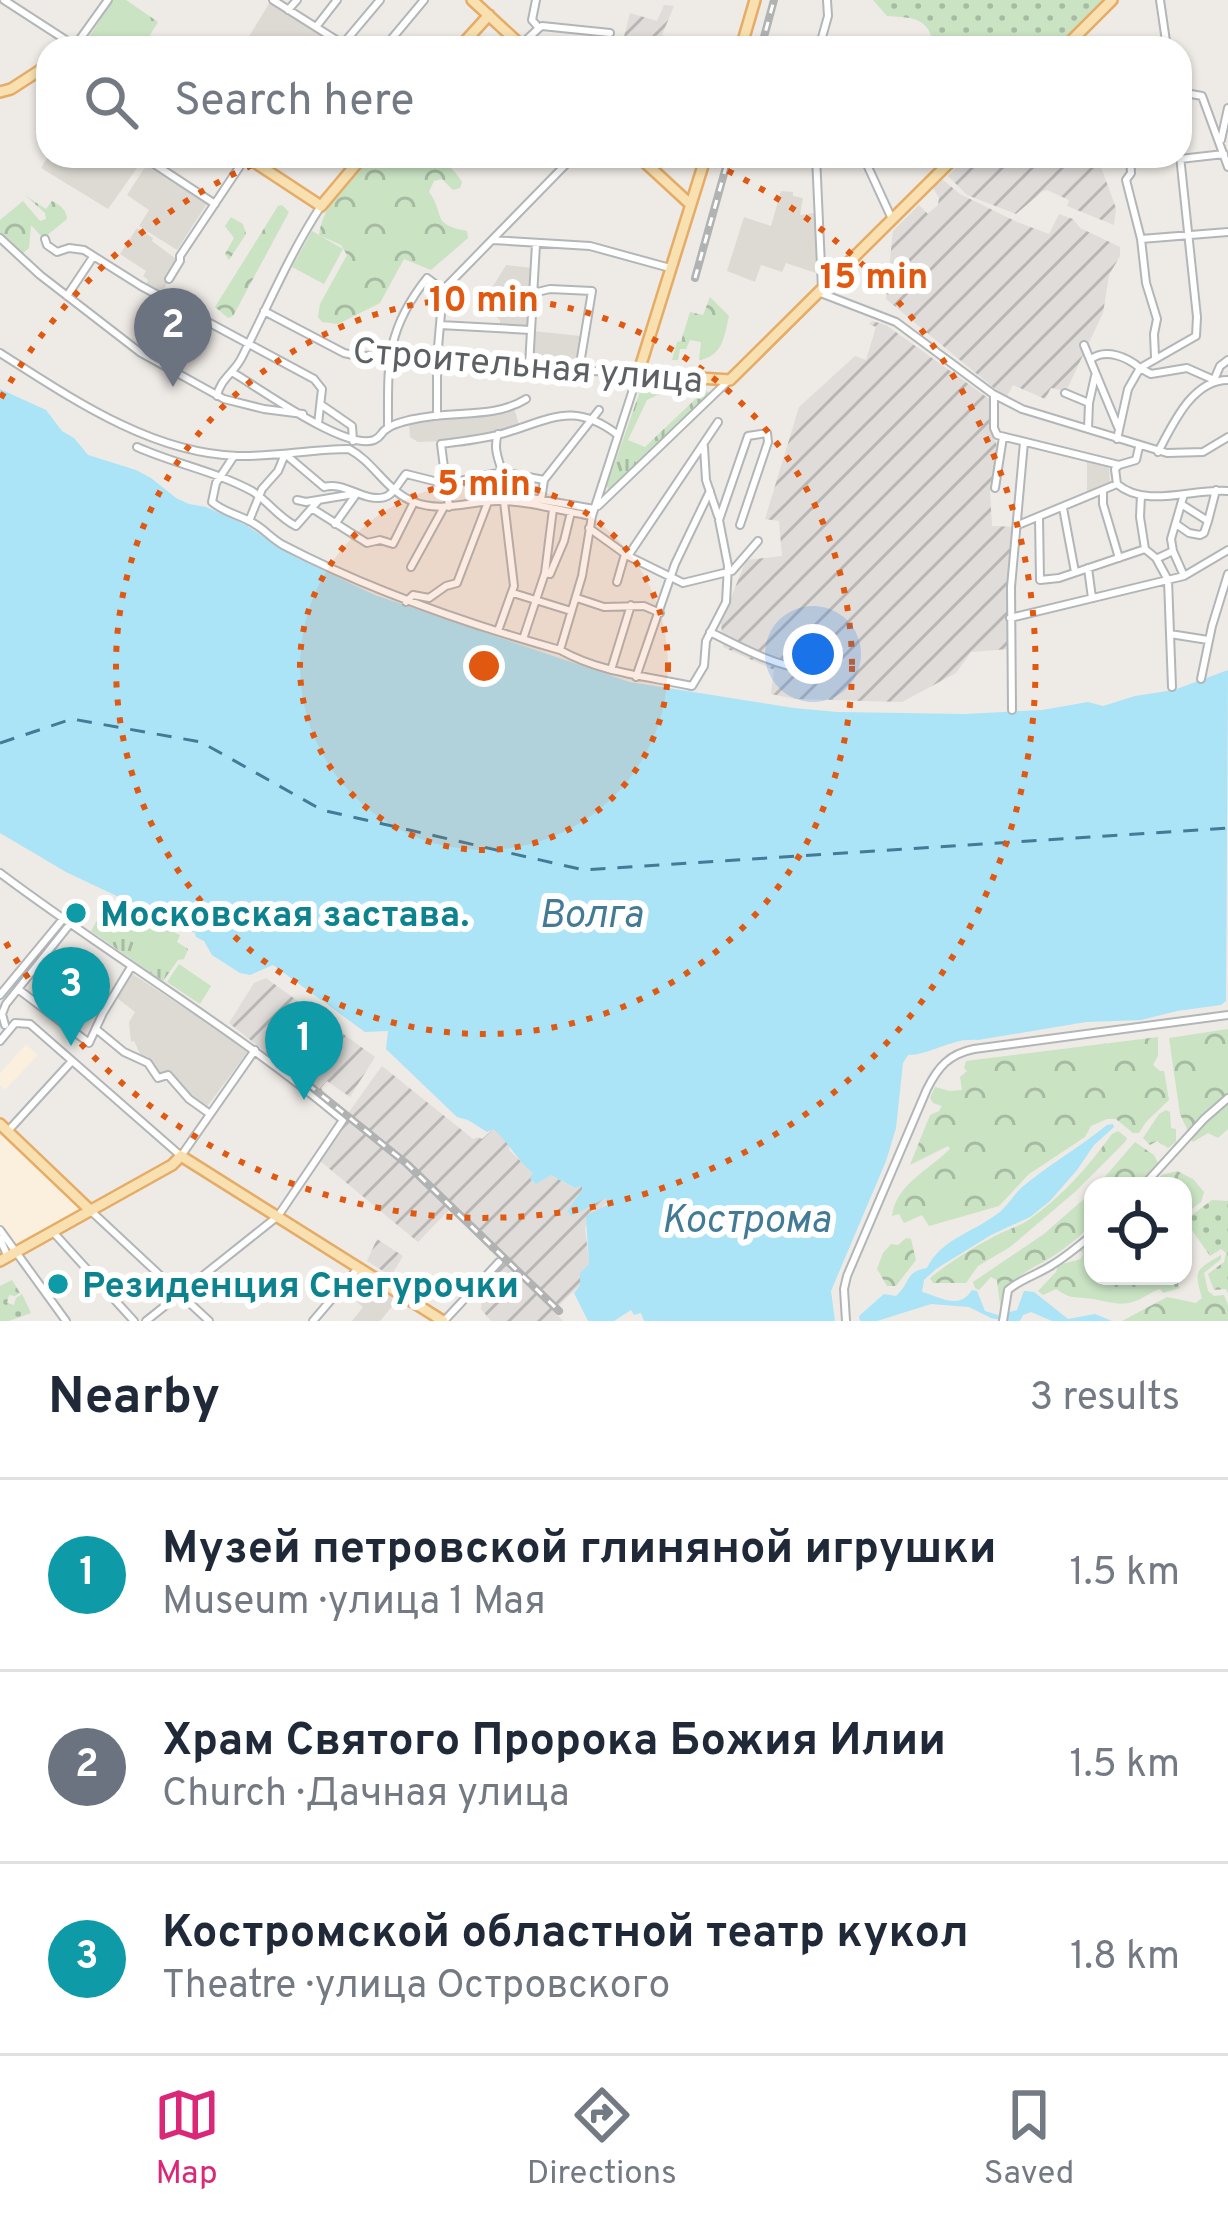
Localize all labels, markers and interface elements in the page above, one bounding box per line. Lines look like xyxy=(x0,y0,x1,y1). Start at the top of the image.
search box xyxy=(36,36,1192,168)
icon: search xyxy=(78,69,144,135)
text: Search here xyxy=(174,74,414,131)
text: 15 min xyxy=(820,256,928,302)
text: 10 min xyxy=(429,279,539,325)
pin: 2 xyxy=(134,288,212,387)
street label: Строительная улица xyxy=(351,330,705,406)
text: 5 min xyxy=(437,463,531,509)
your location xyxy=(783,624,843,684)
centre of rings xyxy=(463,645,505,687)
water label: Волга xyxy=(539,893,644,942)
place label: Московская застава. xyxy=(100,894,469,940)
marker: Московская застава. xyxy=(63,900,89,926)
pin: 3 xyxy=(32,947,110,1046)
pin: 1 xyxy=(265,1001,343,1100)
map controls xyxy=(1084,1177,1192,1285)
button: locate xyxy=(1084,1177,1192,1285)
water label: Кострома xyxy=(661,1198,832,1247)
place label: Резиденция Снегурочки xyxy=(82,1265,519,1311)
marker: Резиденция Снегурочки xyxy=(45,1271,71,1297)
text: Nearby xyxy=(48,1367,220,1432)
text: 3 results xyxy=(1030,1375,1180,1424)
text: Музей петровской глиняной игрушки xyxy=(162,1522,997,1579)
text: 1 xyxy=(79,1550,95,1599)
text: 1.5 km xyxy=(1070,1550,1180,1599)
text: Museum · улица 1 Мая xyxy=(162,1579,546,1628)
text: Храм Святого Пророка Божия Илии xyxy=(162,1714,946,1771)
text: 2 xyxy=(75,1742,99,1791)
text: 1.5 km xyxy=(1070,1742,1180,1791)
text: Church · Дачная улица xyxy=(162,1771,569,1820)
text: Костромской областной театр кукол xyxy=(162,1906,969,1963)
text: 3 xyxy=(75,1934,99,1983)
text: 1.8 km xyxy=(1070,1934,1180,1983)
text: Theatre · улица Островского xyxy=(162,1963,670,2012)
tab: Map xyxy=(154,2082,220,2196)
tab: Directions xyxy=(527,2082,677,2196)
tab: Saved xyxy=(984,2082,1074,2196)

